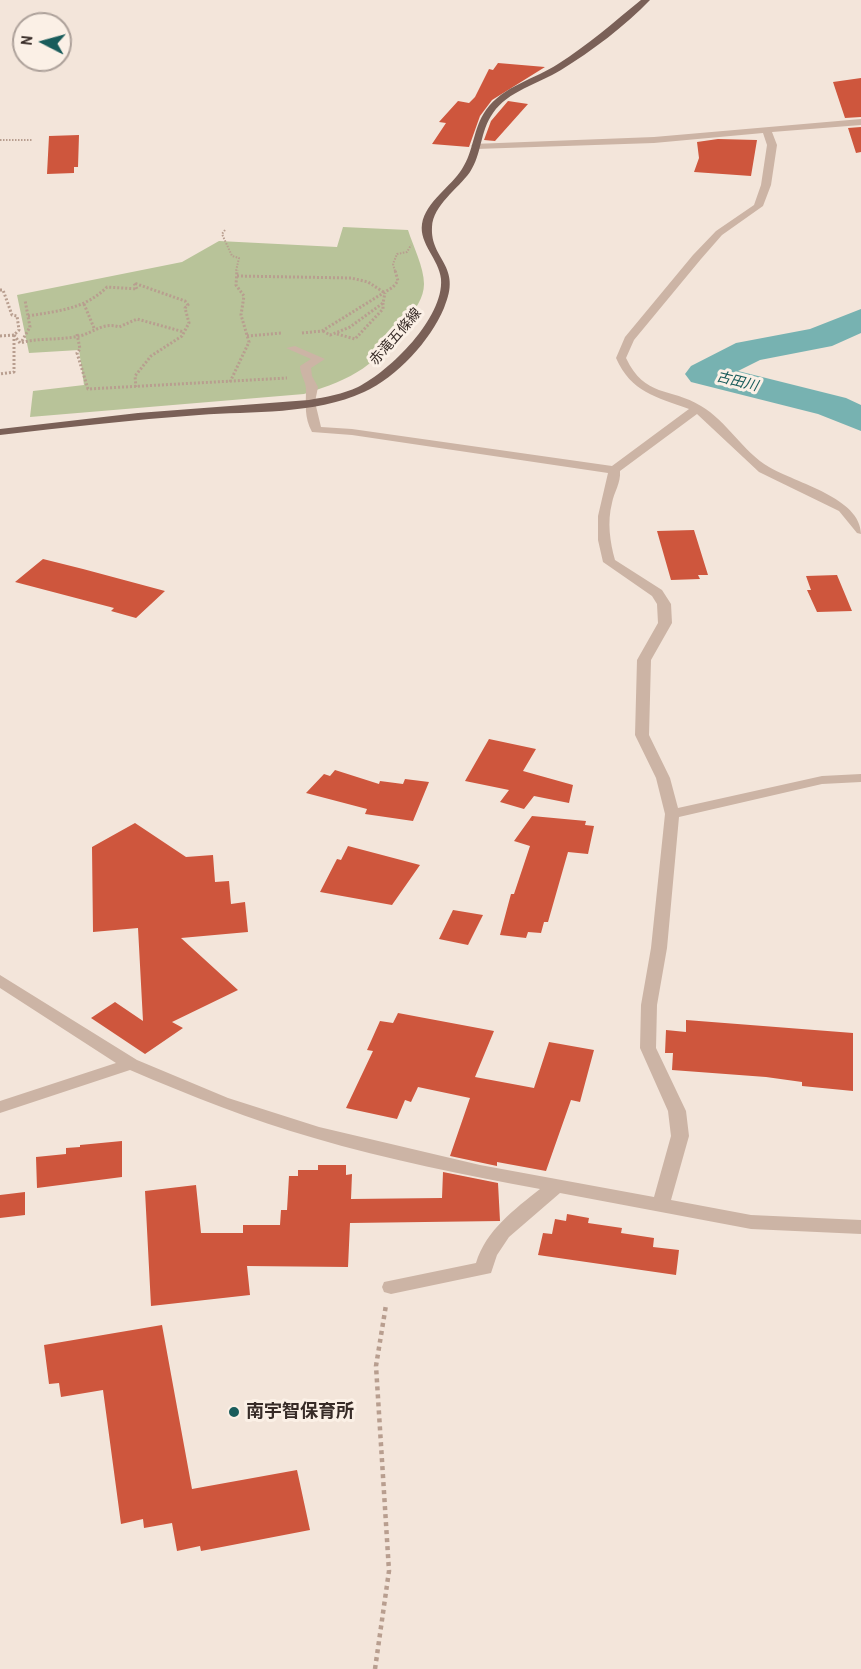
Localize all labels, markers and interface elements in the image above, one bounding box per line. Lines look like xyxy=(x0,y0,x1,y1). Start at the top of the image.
north arrow xyxy=(12,12,72,72)
text: N xyxy=(15,34,38,46)
street label: 赤滝五條線 xyxy=(367,305,425,369)
water label: 古田川 xyxy=(715,369,759,395)
place label: 南宇智保育所 xyxy=(246,1401,354,1423)
marker: 南宇智保育所 xyxy=(227,1405,241,1419)

